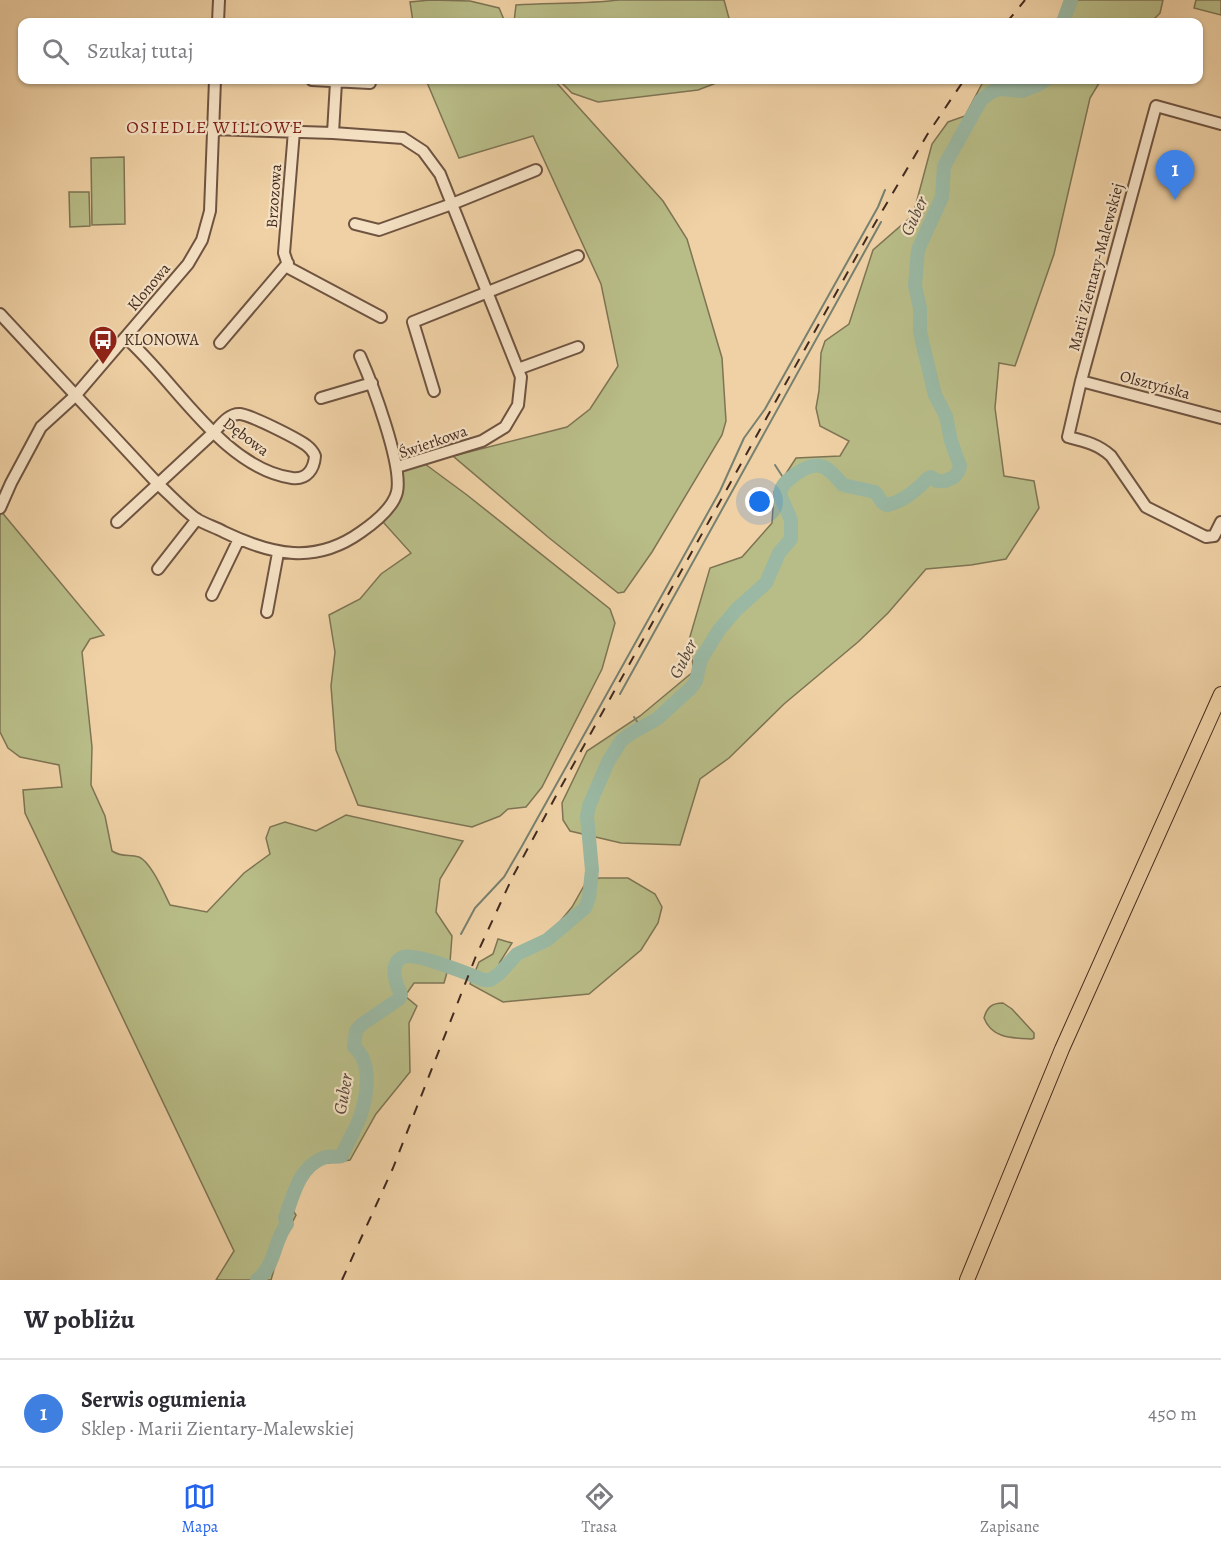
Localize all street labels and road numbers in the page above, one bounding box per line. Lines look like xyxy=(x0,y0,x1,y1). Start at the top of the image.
street label: Brzozowa xyxy=(261,163,287,229)
street label: Marii Zientary-Malewskiej xyxy=(1063,180,1129,354)
street label: Klonowa xyxy=(122,258,176,316)
street label: Olsztyńska xyxy=(1118,365,1193,405)
street label: Dębowa xyxy=(218,412,274,462)
street label: Świerkowa xyxy=(396,420,471,464)

